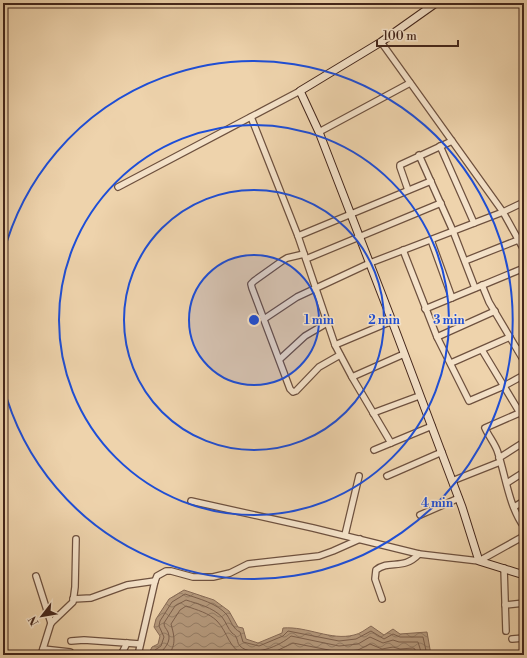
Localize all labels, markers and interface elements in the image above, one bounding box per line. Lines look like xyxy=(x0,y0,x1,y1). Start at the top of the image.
scale bar xyxy=(377,22,458,48)
text: 100 m xyxy=(383,29,417,44)
centre of rings xyxy=(247,313,261,327)
text: 1 min xyxy=(304,313,335,328)
text: 2 min xyxy=(368,313,400,328)
text: 3 min xyxy=(433,313,465,328)
text: 4 min xyxy=(421,496,454,511)
north arrow xyxy=(22,596,62,636)
text: N xyxy=(26,613,43,628)

